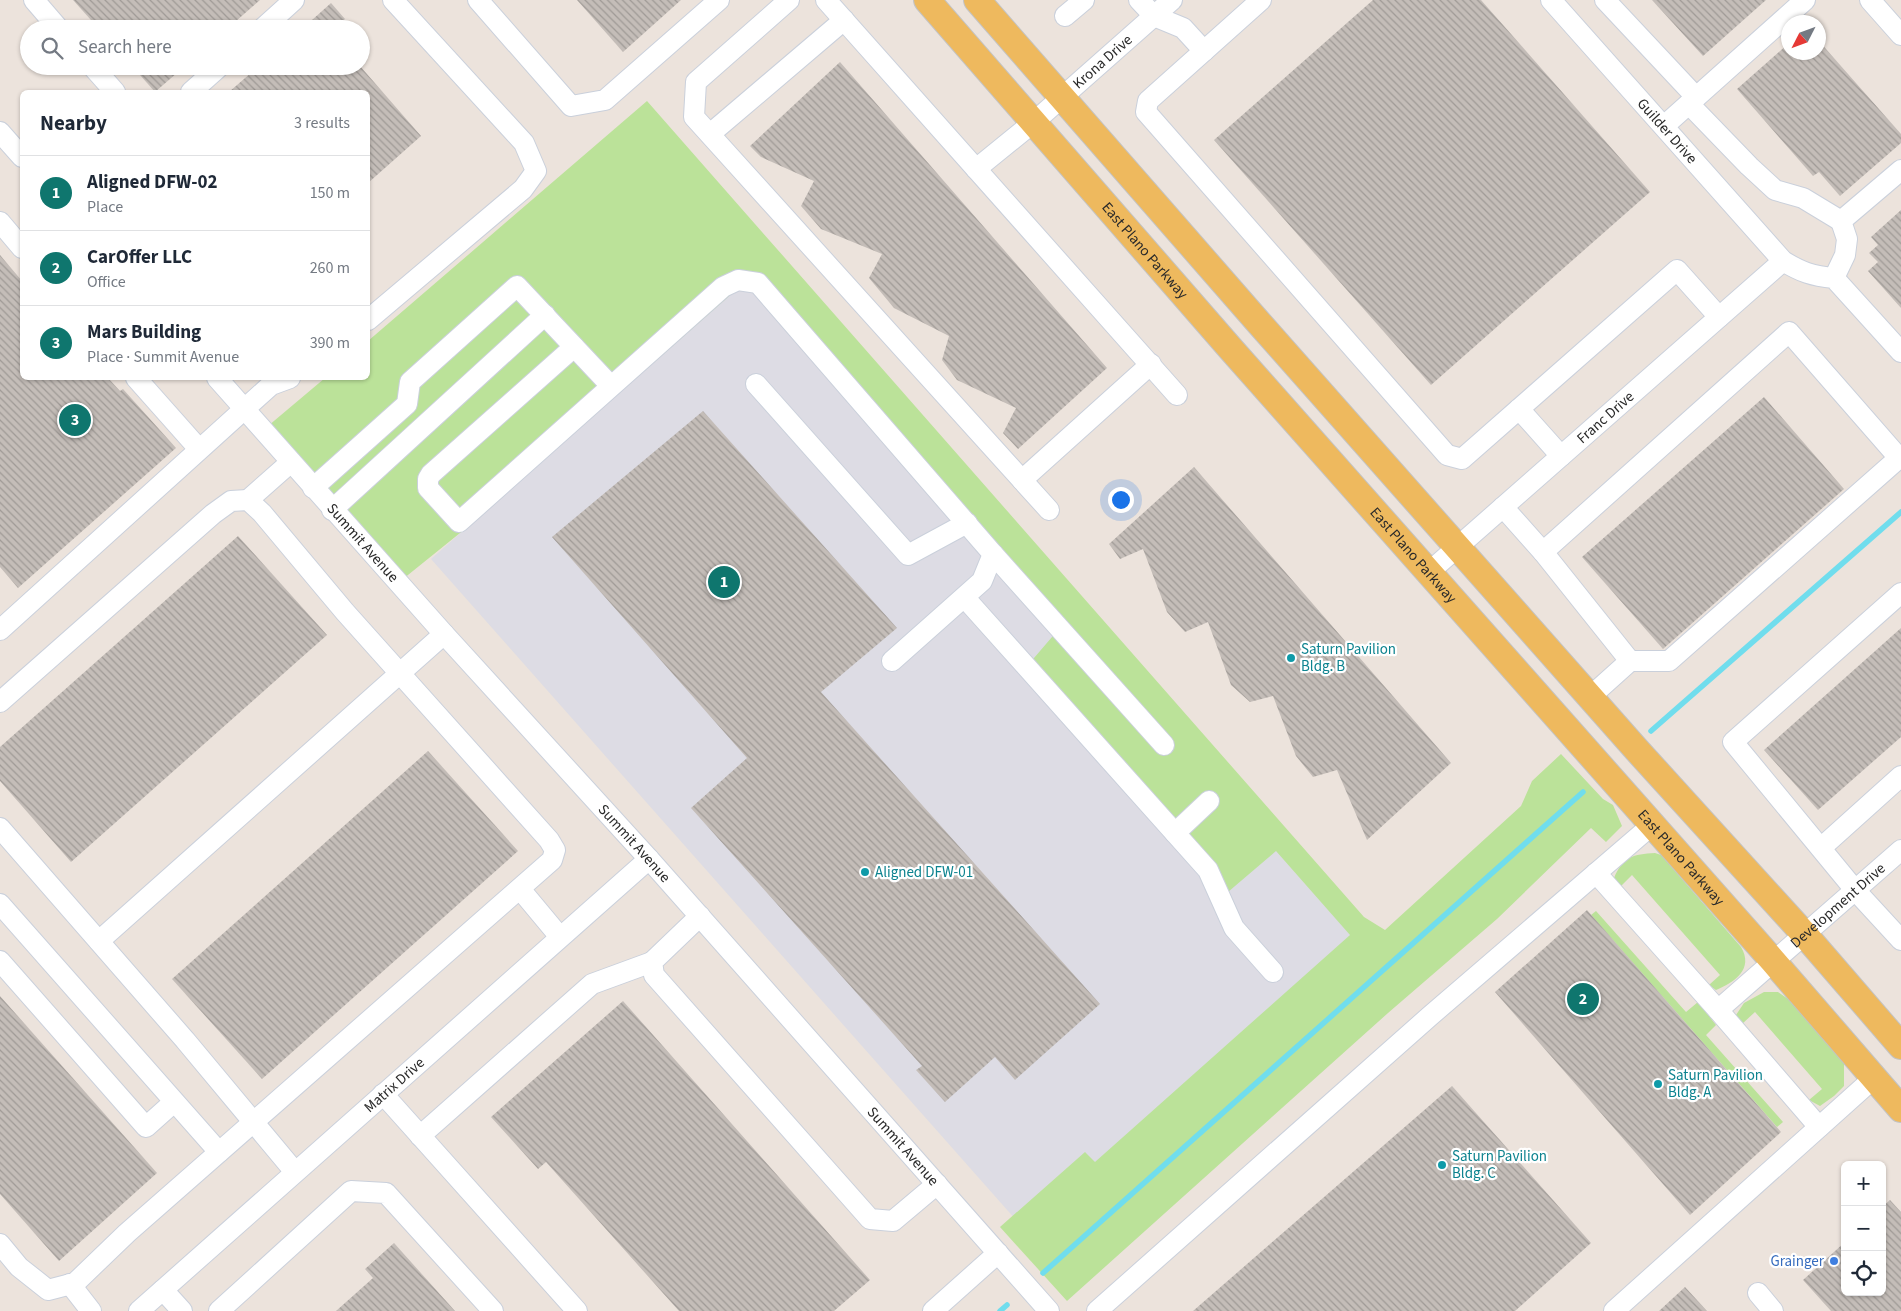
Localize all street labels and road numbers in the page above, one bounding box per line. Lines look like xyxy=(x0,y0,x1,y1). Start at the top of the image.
street label: Krona Drive xyxy=(1068,29,1137,94)
street label: Guilder Drive xyxy=(1632,93,1702,168)
street label: East Plano Parkway xyxy=(1097,197,1193,303)
street label: Franc Drive xyxy=(1572,386,1639,448)
street label: Summit Avenue xyxy=(322,499,404,587)
street label: East Plano Parkway xyxy=(1365,502,1462,608)
street label: Summit Avenue xyxy=(593,799,675,887)
street label: East Plano Parkway xyxy=(1633,805,1730,910)
street label: Development Drive xyxy=(1786,858,1890,953)
street label: Matrix Drive xyxy=(359,1052,429,1117)
street label: Summit Avenue xyxy=(862,1102,944,1190)

